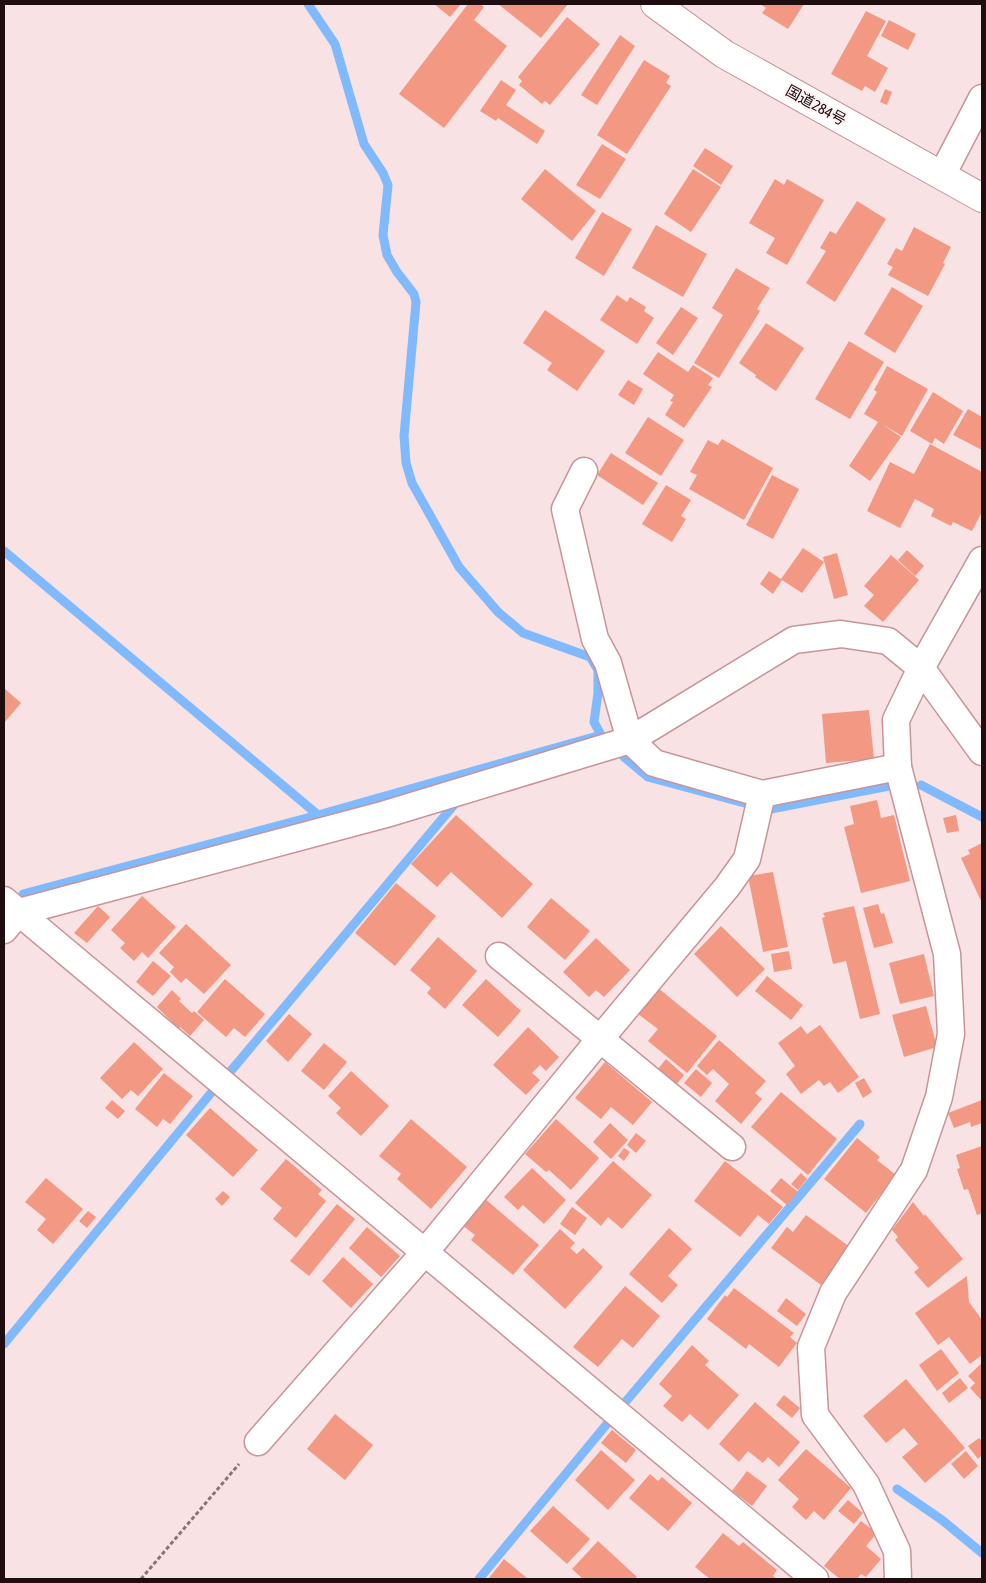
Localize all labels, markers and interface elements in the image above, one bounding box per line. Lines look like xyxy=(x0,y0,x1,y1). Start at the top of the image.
street label: 国道284号 xyxy=(783,82,849,128)

